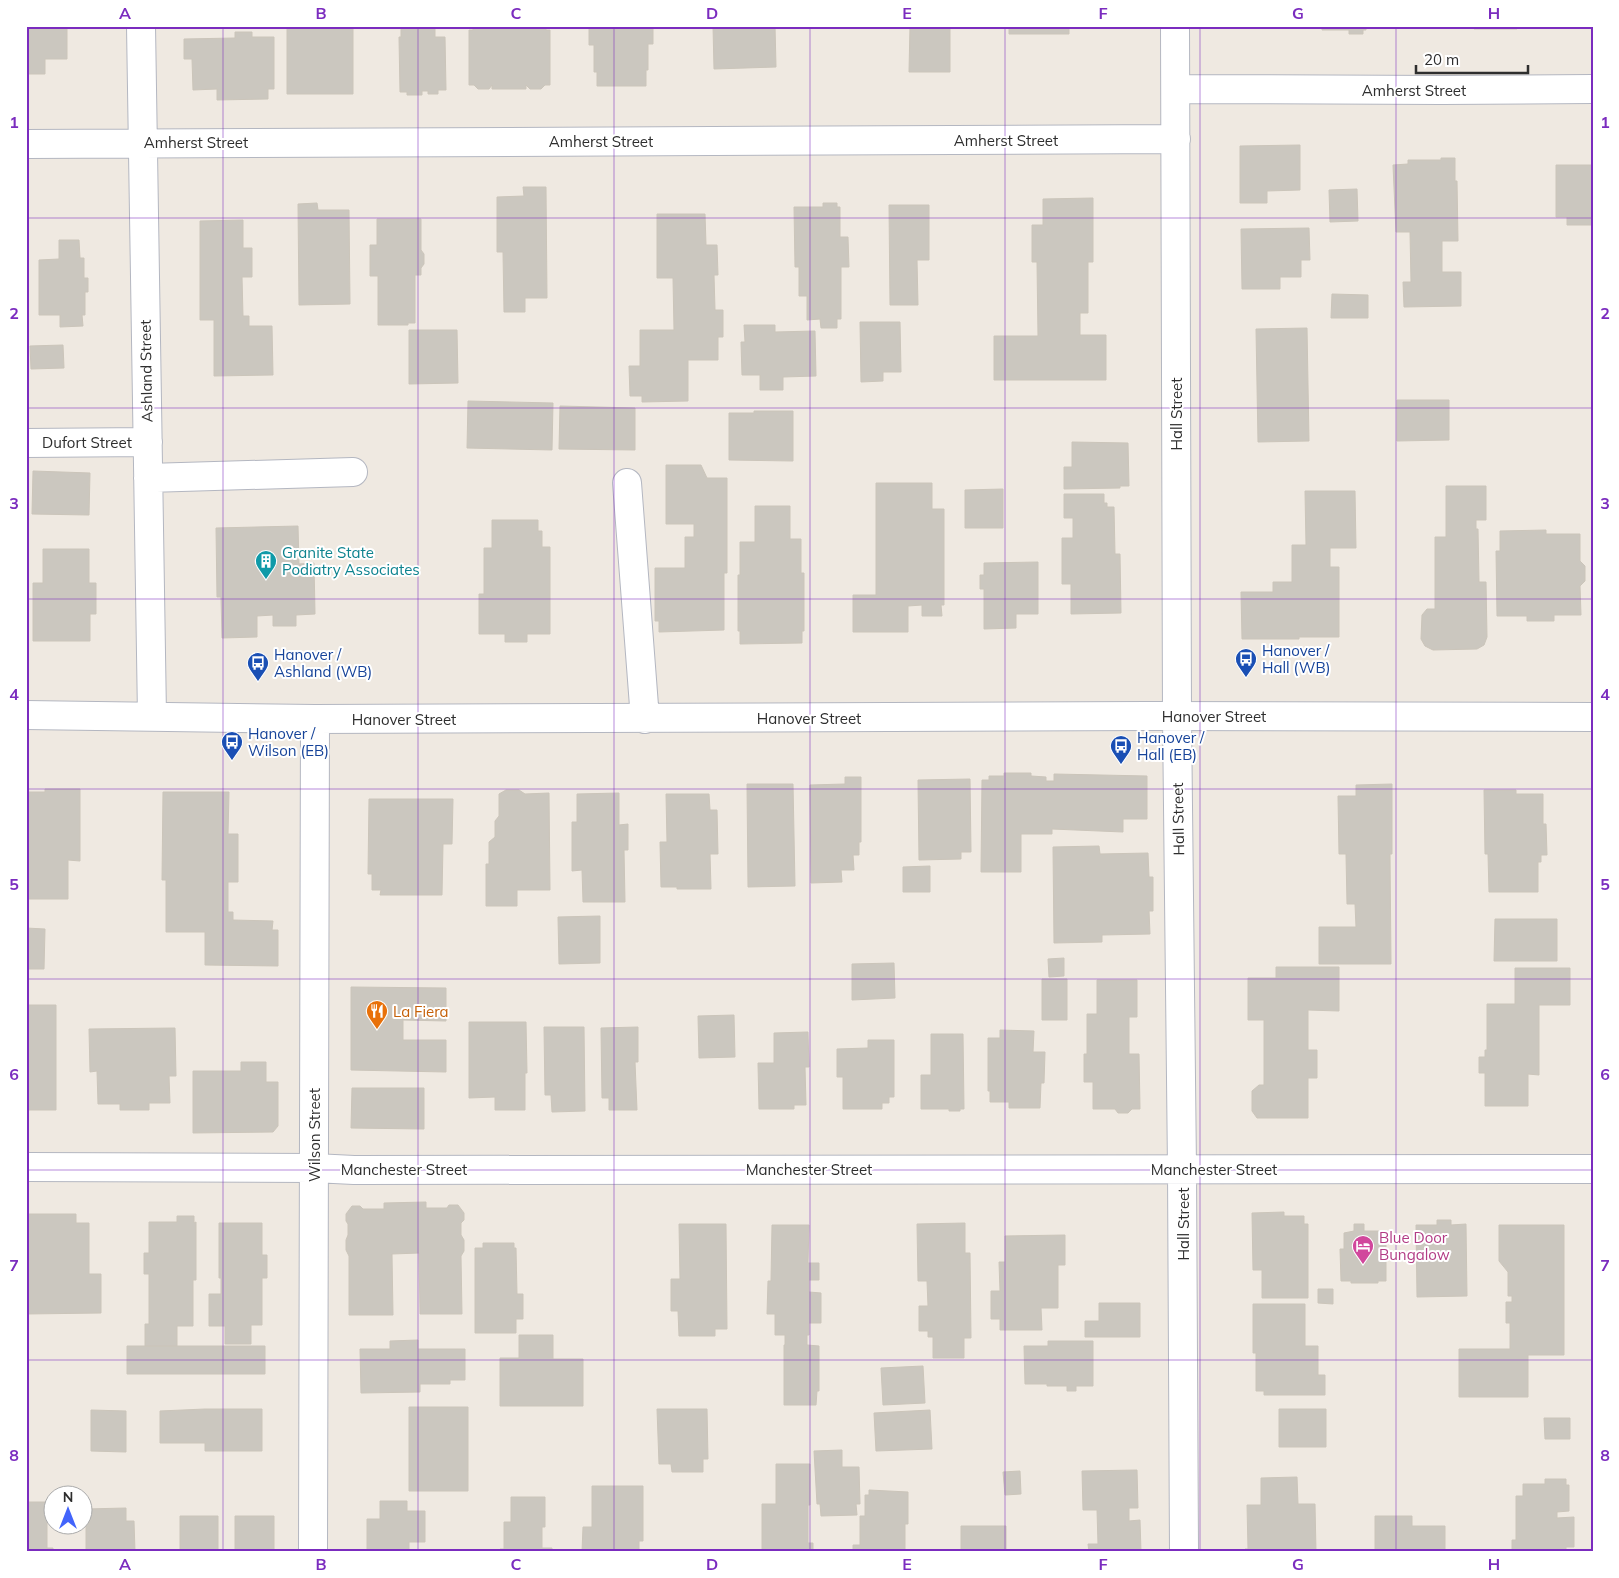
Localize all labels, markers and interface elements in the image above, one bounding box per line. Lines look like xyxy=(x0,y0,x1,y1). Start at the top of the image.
text: A xyxy=(119,3,131,23)
text: B xyxy=(315,3,327,23)
text: C xyxy=(511,3,522,23)
text: D xyxy=(706,3,718,23)
text: E xyxy=(902,3,912,23)
text: F xyxy=(1098,3,1108,23)
text: G xyxy=(1292,3,1304,23)
text: H xyxy=(1488,3,1500,23)
scale bar xyxy=(1416,42,1529,74)
text: 20 m xyxy=(1424,50,1459,69)
street label: Amherst Street xyxy=(1362,81,1466,100)
text: 1 xyxy=(9,112,19,132)
text: 1 xyxy=(1600,112,1610,132)
street label: Amherst Street xyxy=(954,131,1058,150)
street label: Amherst Street xyxy=(549,132,653,151)
street label: Amherst Street xyxy=(144,133,248,152)
text: 2 xyxy=(9,303,19,323)
text: 2 xyxy=(1600,303,1610,323)
street label: Ashland Street xyxy=(136,319,156,423)
street label: Hall Street xyxy=(1167,377,1186,451)
street label: Dufort Street xyxy=(42,433,132,452)
text: 3 xyxy=(9,493,19,513)
text: 3 xyxy=(1600,493,1610,513)
place label: Granite State Podiatry Associates xyxy=(282,543,420,579)
building icon: Granite State Podiatry Associates xyxy=(254,549,278,580)
place label: Hanover / Hall (WB) xyxy=(1262,641,1330,677)
place label: Hanover / Ashland (WB) xyxy=(274,645,372,681)
bus stop icon: Hanover / Hall (WB) xyxy=(1234,647,1258,678)
bus stop icon: Hanover / Ashland (WB) xyxy=(246,651,270,682)
text: 4 xyxy=(9,684,19,704)
text: 4 xyxy=(1600,684,1610,704)
street label: Hanover Street xyxy=(1162,707,1266,726)
street label: Hanover Street xyxy=(757,709,861,728)
street label: Hanover Street xyxy=(352,710,456,729)
place label: Hanover / Wilson (EB) xyxy=(248,724,329,760)
place label: Hanover / Hall (EB) xyxy=(1137,728,1205,764)
bus stop icon: Hanover / Wilson (EB) xyxy=(220,730,244,761)
bus stop icon: Hanover / Hall (EB) xyxy=(1109,734,1133,765)
street label: Hall Street xyxy=(1168,782,1188,856)
text: 5 xyxy=(9,874,19,894)
text: 5 xyxy=(1600,874,1610,894)
restaurant icon: La Fiera xyxy=(365,999,389,1030)
place label: La Fiera xyxy=(393,1002,449,1021)
text: 6 xyxy=(9,1064,19,1084)
text: 6 xyxy=(1600,1064,1610,1084)
street label: Wilson Street xyxy=(305,1088,324,1182)
street label: Manchester Street xyxy=(341,1160,467,1179)
street label: Manchester Street xyxy=(746,1160,872,1179)
street label: Manchester Street xyxy=(1151,1160,1277,1179)
street label: Hall Street xyxy=(1174,1187,1193,1261)
place label: Blue Door Bungalow xyxy=(1379,1228,1450,1264)
hotel icon: Blue Door Bungalow xyxy=(1351,1234,1375,1265)
text: 7 xyxy=(9,1255,19,1275)
text: 7 xyxy=(1600,1255,1610,1275)
text: 8 xyxy=(9,1445,19,1465)
text: 8 xyxy=(1600,1445,1610,1465)
north arrow xyxy=(42,1486,92,1536)
text: N xyxy=(63,1488,73,1506)
text: A xyxy=(119,1554,131,1574)
text: B xyxy=(315,1554,327,1574)
text: C xyxy=(511,1554,522,1574)
text: D xyxy=(706,1554,718,1574)
text: E xyxy=(902,1554,912,1574)
text: F xyxy=(1098,1554,1108,1574)
text: G xyxy=(1292,1554,1304,1574)
text: H xyxy=(1488,1554,1500,1574)

